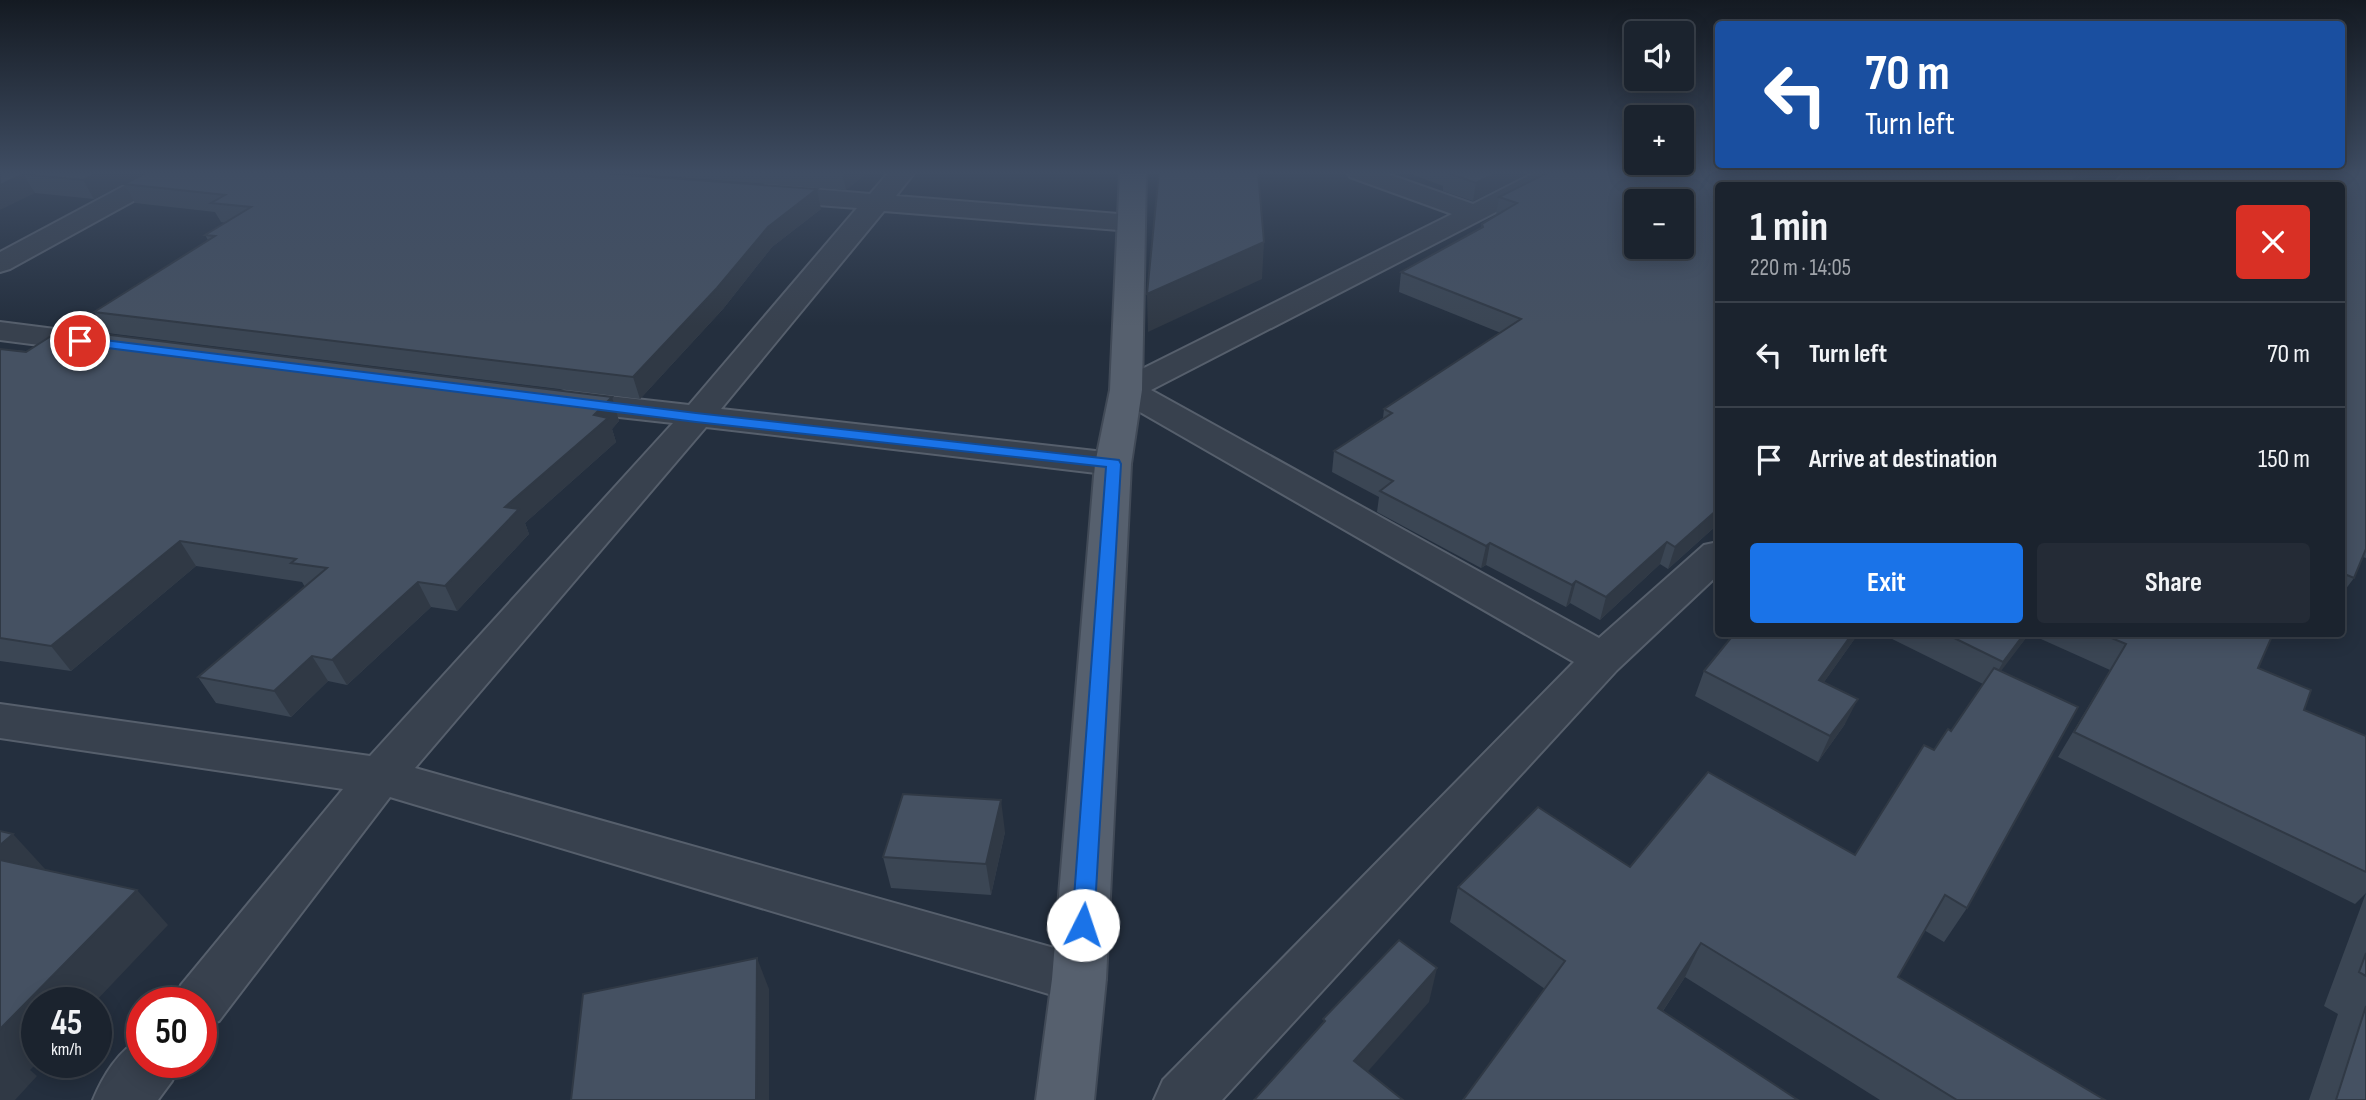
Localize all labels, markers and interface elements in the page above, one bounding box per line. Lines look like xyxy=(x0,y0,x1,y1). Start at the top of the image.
map controls xyxy=(1624,21,1694,259)
button: sound xyxy=(1624,21,1694,91)
text: 70 m xyxy=(1865,45,1950,104)
icon: left xyxy=(1750,49,1841,140)
button: + xyxy=(1624,105,1694,175)
text: Turn left xyxy=(1865,105,1955,144)
button: − xyxy=(1624,189,1694,259)
text: 1 min xyxy=(1750,202,1828,253)
button: close xyxy=(2236,205,2310,279)
text: 220 m · 14:05 xyxy=(1750,254,1851,282)
pin xyxy=(50,311,110,371)
icon: arrive xyxy=(61,322,99,360)
icon: left xyxy=(1750,336,1788,374)
text: Turn left xyxy=(1809,339,1887,370)
text: 70 m xyxy=(2267,339,2310,370)
icon: arrive xyxy=(1750,441,1788,479)
text: Arrive at destination xyxy=(1809,444,1997,475)
text: 150 m xyxy=(2258,444,2310,475)
button: Exit xyxy=(1750,543,2023,623)
button: Share xyxy=(2037,543,2310,623)
position arrow xyxy=(1046,888,1120,962)
speed limit sign: 50 xyxy=(126,987,217,1078)
text: 45 xyxy=(51,1002,82,1045)
text: km/h xyxy=(51,1039,82,1060)

